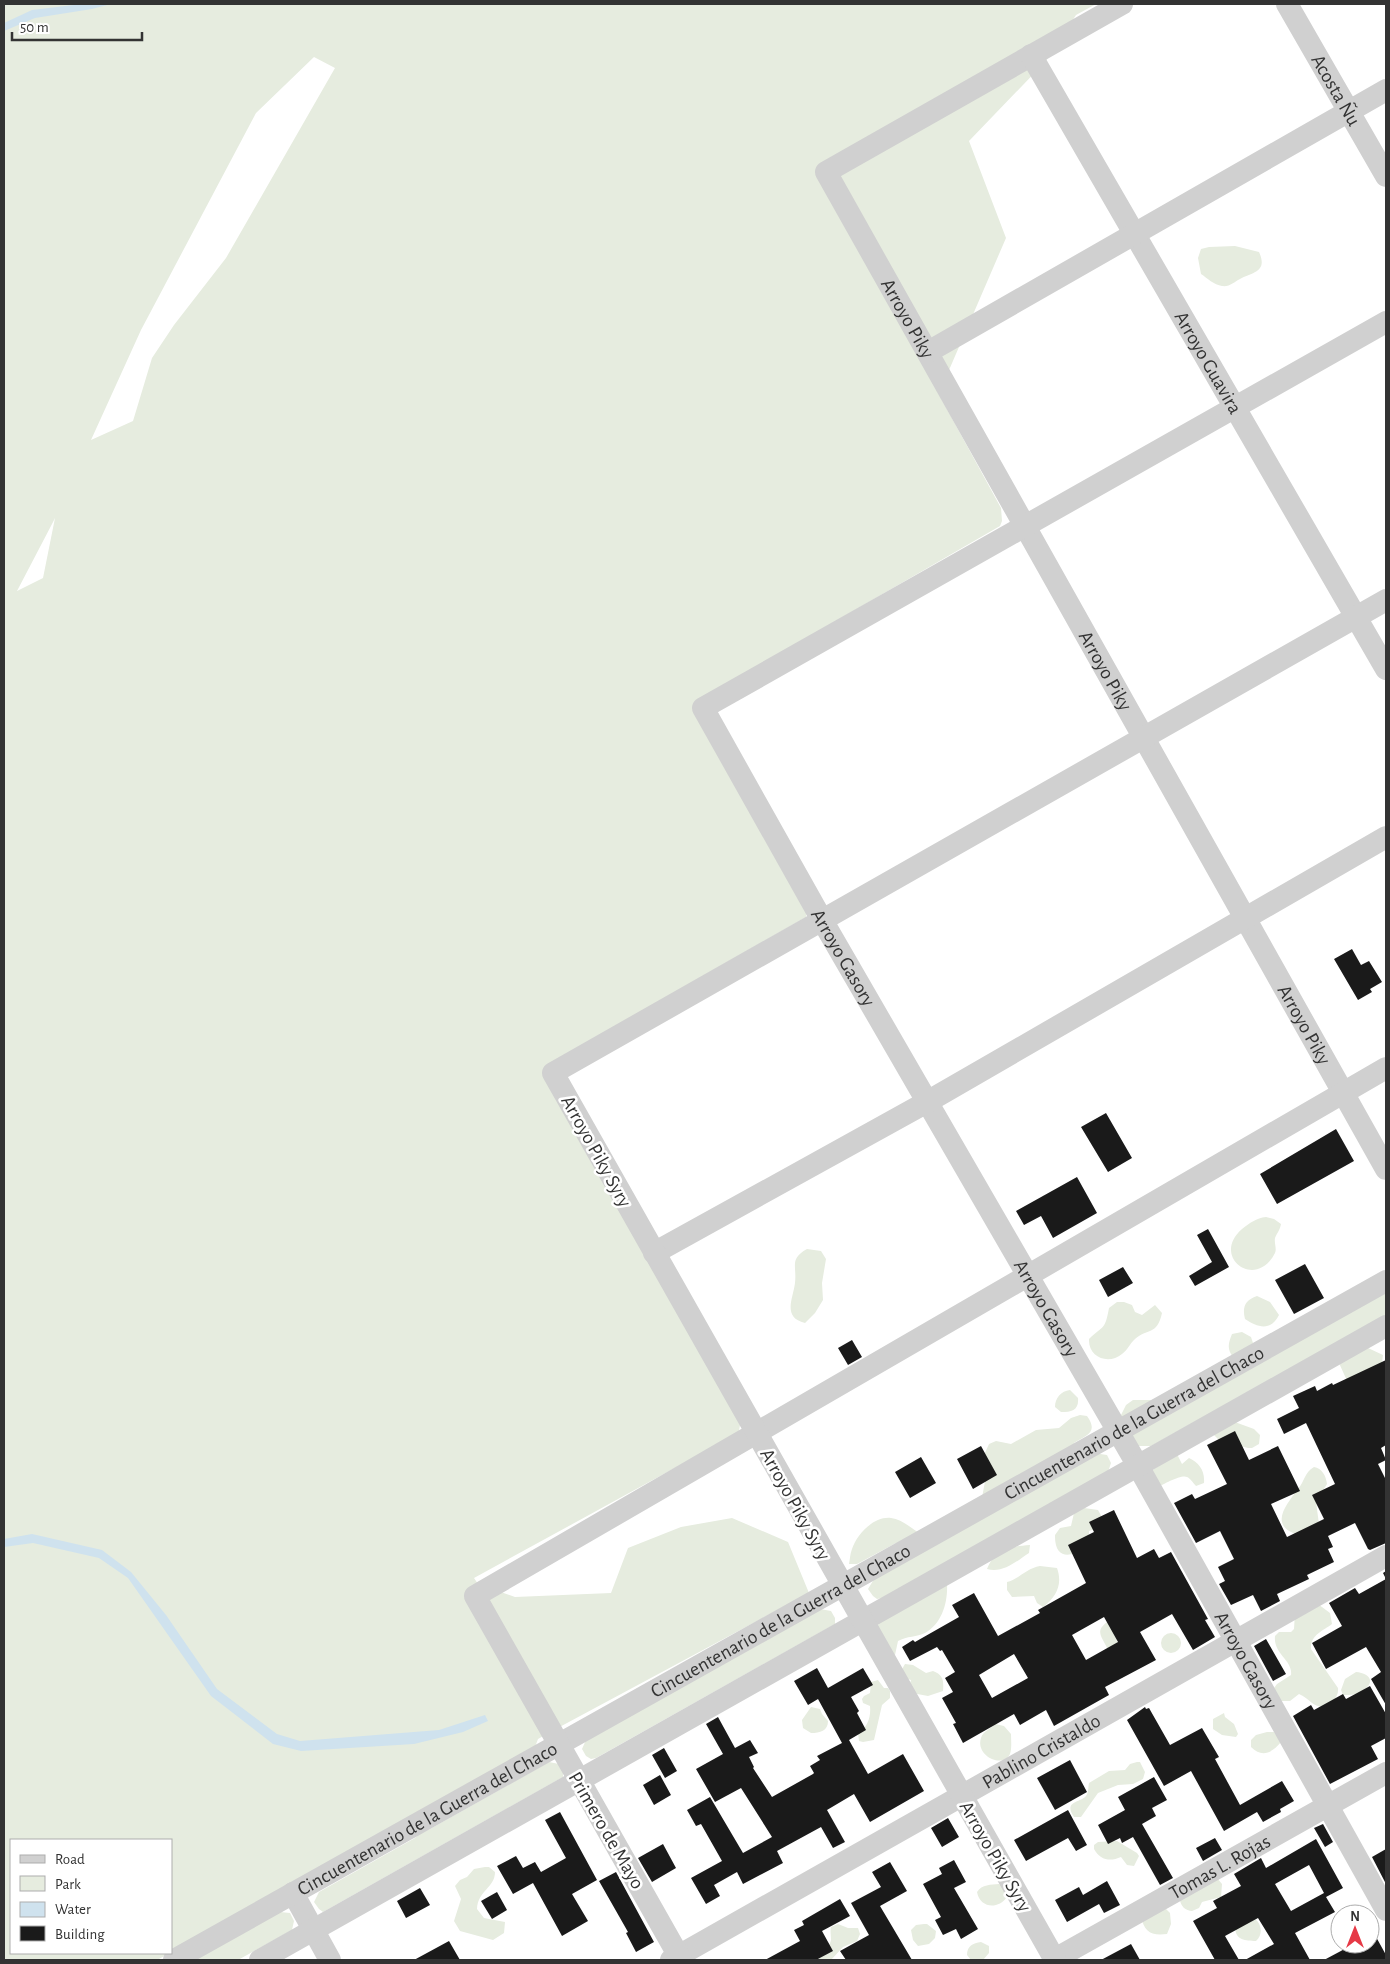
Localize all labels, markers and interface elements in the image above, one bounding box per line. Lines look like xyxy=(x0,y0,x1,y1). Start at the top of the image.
scale bar xyxy=(12,10,142,42)
text: 50 m xyxy=(20,20,49,35)
street label: Acosta Ñu xyxy=(1307,51,1364,129)
street label: Arroyo Piky xyxy=(877,275,938,362)
street label: Arroyo Guavira xyxy=(1170,308,1245,418)
street label: Arroyo Piky xyxy=(1075,628,1136,715)
street label: Arroyo Gasory xyxy=(807,906,879,1010)
street label: Arroyo Piky xyxy=(1274,982,1334,1069)
street label: Arroyo Piky Syry xyxy=(557,1092,635,1211)
street label: Arroyo Gasory xyxy=(1010,1257,1082,1361)
street label: Cincuentenario de la Guerra del Chaco xyxy=(1001,1343,1267,1504)
street label: Arroyo Piky Syry xyxy=(756,1445,834,1564)
street label: Cincuentenario de la Guerra del Chaco xyxy=(648,1541,914,1702)
street label: Arroyo Gasory xyxy=(1210,1608,1281,1713)
street label: Pablino Cristaldo xyxy=(979,1711,1104,1793)
street label: Cincuentenario de la Guerra del Chaco xyxy=(294,1738,561,1900)
street label: Primero de Mayo xyxy=(565,1768,648,1893)
street label: Arroyo Piky Syry xyxy=(955,1798,1035,1916)
street label: Tomas L. Rojas xyxy=(1166,1831,1274,1904)
legend xyxy=(10,1839,172,1954)
text: Road xyxy=(55,1852,85,1867)
text: Park xyxy=(55,1877,81,1892)
text: Water xyxy=(55,1902,91,1917)
north arrow xyxy=(1330,1904,1380,1954)
text: N xyxy=(1350,1910,1360,1924)
text: Building xyxy=(55,1927,105,1942)

